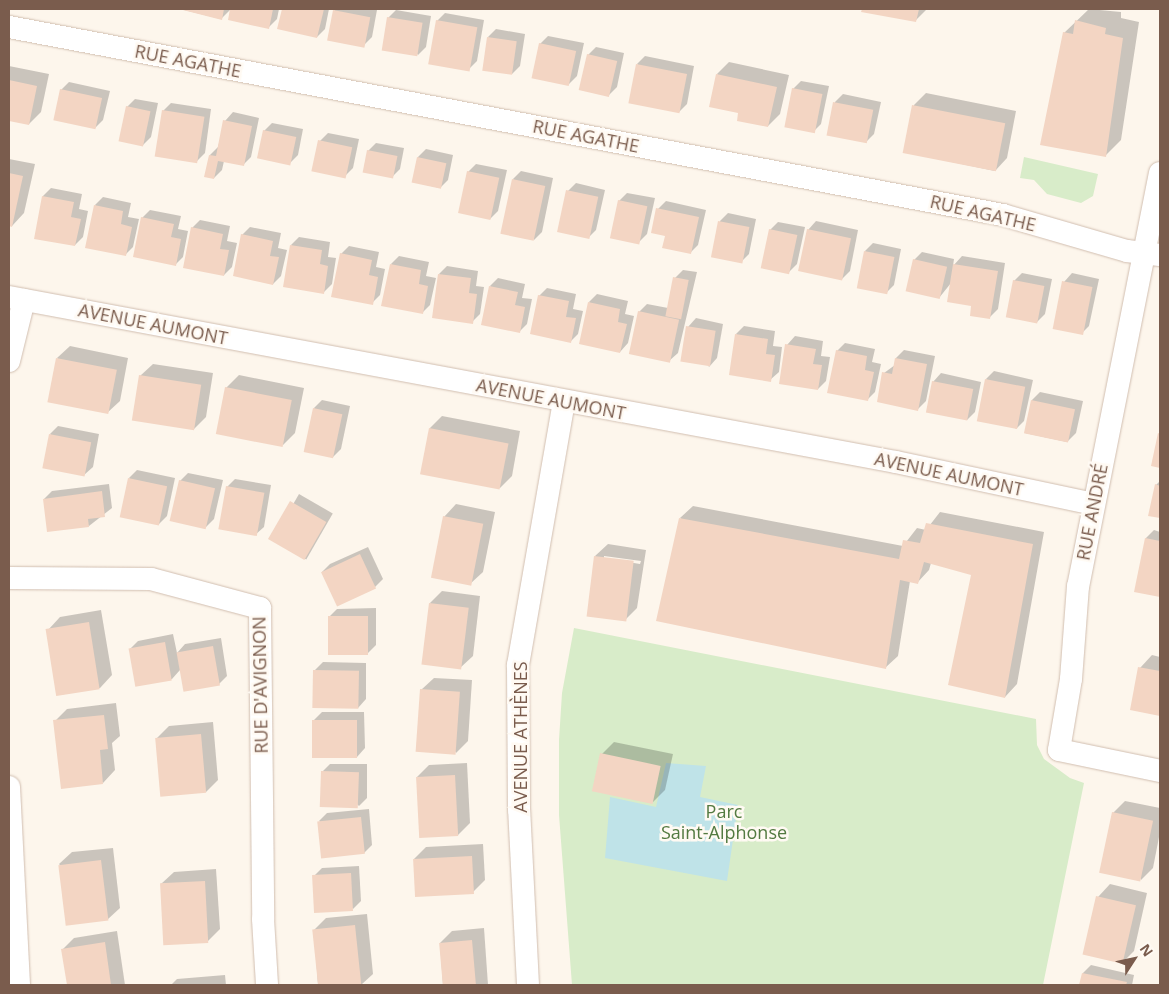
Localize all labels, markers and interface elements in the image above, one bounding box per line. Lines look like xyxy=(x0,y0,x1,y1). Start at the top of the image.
street label: RUE AGATHE xyxy=(133,40,243,82)
street label: RUE AGATHE xyxy=(531,115,641,157)
street label: RUE AGATHE xyxy=(928,190,1038,236)
street label: AVENUE AUMONT xyxy=(77,299,229,349)
street label: AVENUE AUMONT xyxy=(475,374,627,424)
street label: AVENUE AUMONT xyxy=(873,448,1025,500)
street label: RUE ANDRÉ xyxy=(1072,462,1112,562)
street label: RUE D'AVIGNON xyxy=(248,616,272,754)
street label: AVENUE ATHÈNES xyxy=(509,661,531,813)
park label: Parc Saint-Alphonse xyxy=(661,801,787,844)
north arrow xyxy=(1109,934,1159,984)
text: N xyxy=(1136,940,1158,960)

